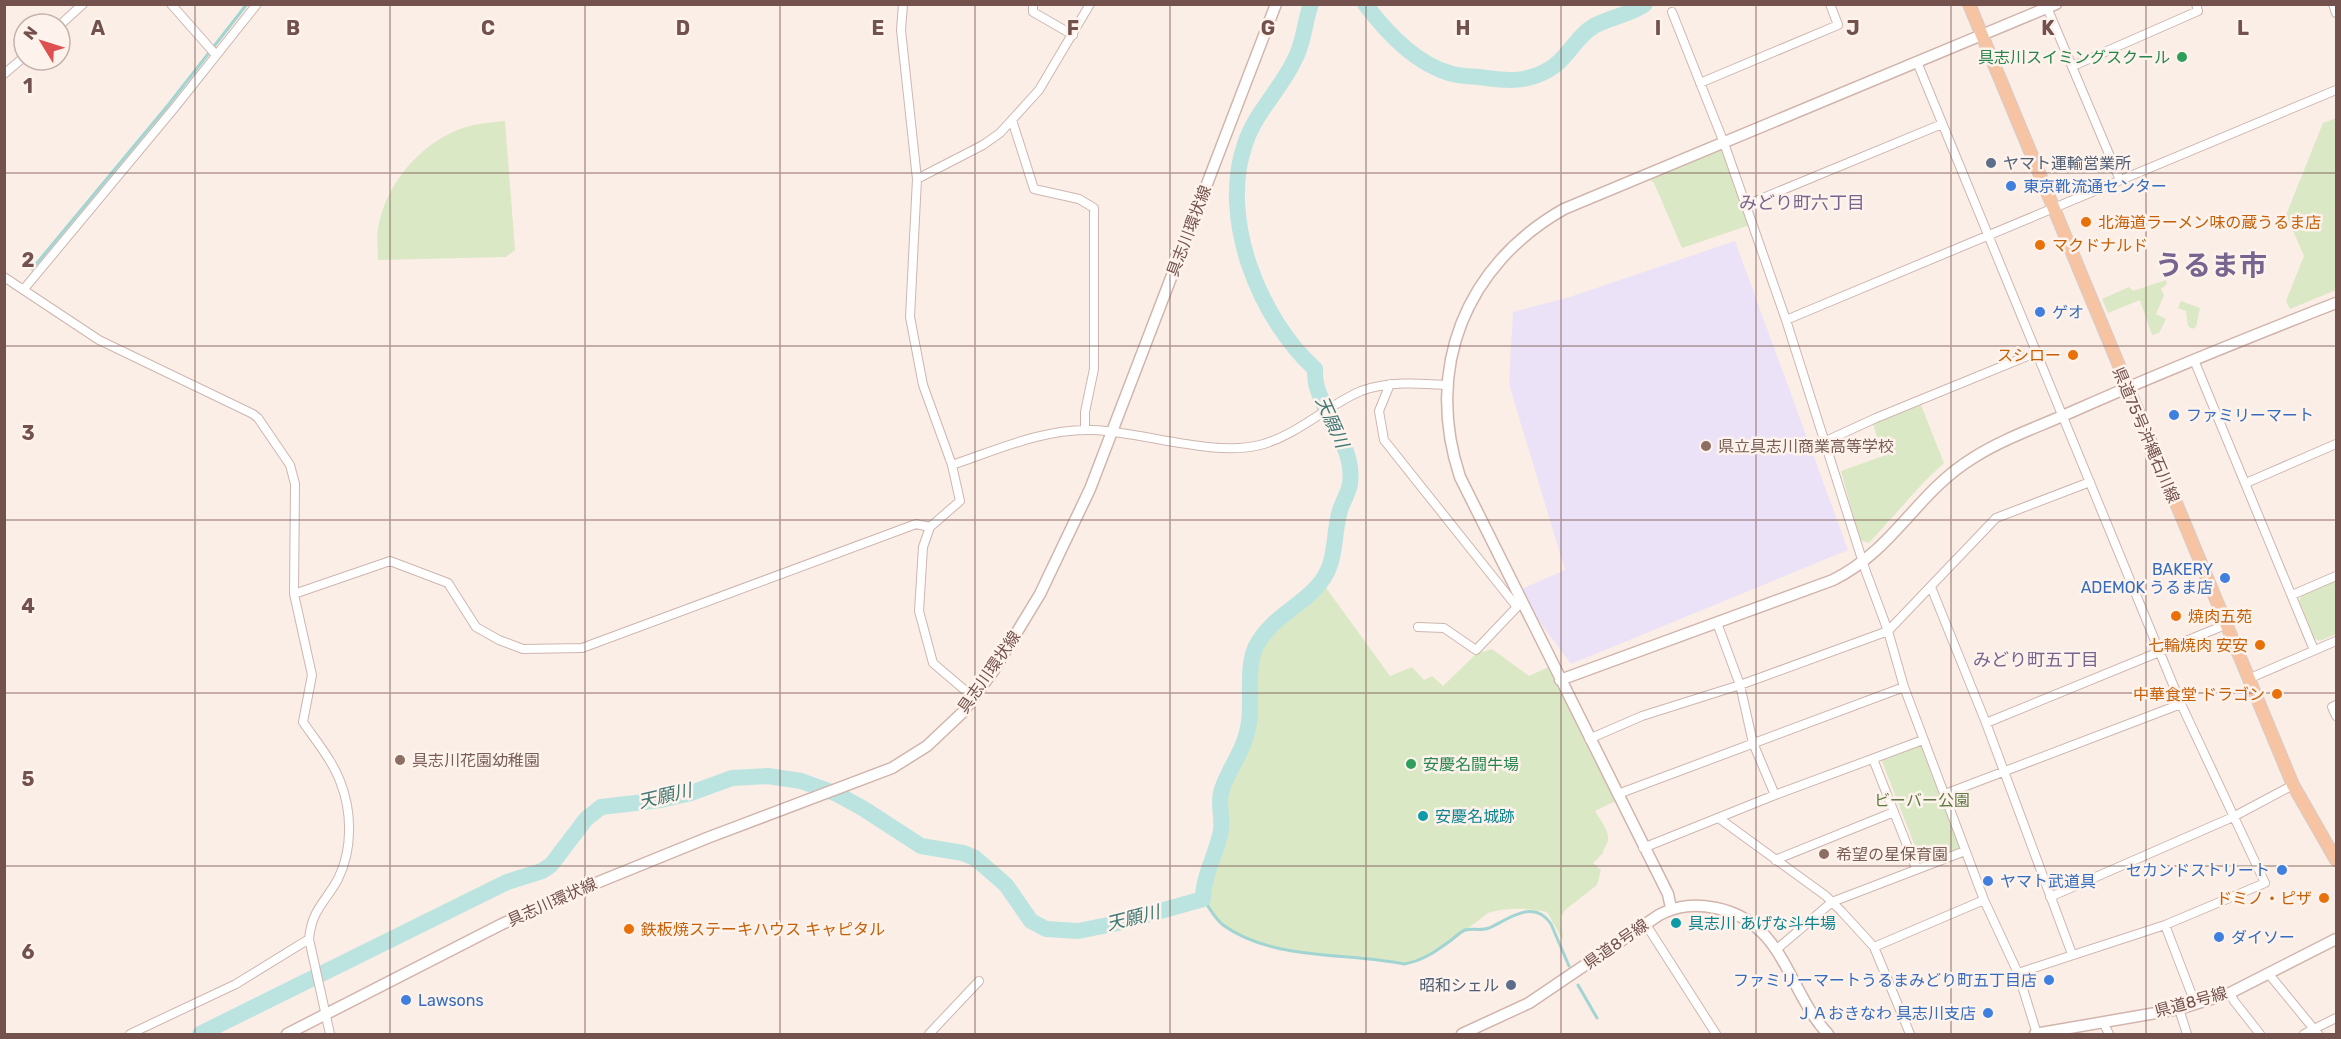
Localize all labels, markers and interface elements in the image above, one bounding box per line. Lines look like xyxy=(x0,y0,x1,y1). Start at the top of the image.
north arrow xyxy=(12,12,72,72)
text: A xyxy=(91,16,106,40)
text: B xyxy=(286,16,300,40)
text: C xyxy=(481,16,495,40)
text: D xyxy=(676,16,690,40)
text: E xyxy=(872,16,884,40)
text: F xyxy=(1067,16,1079,40)
text: G xyxy=(1261,16,1275,40)
text: H xyxy=(1456,16,1470,40)
text: I xyxy=(1655,16,1661,40)
text: J xyxy=(1846,16,1860,40)
text: K xyxy=(2041,16,2055,40)
text: L xyxy=(2237,16,2249,40)
text: N xyxy=(20,23,42,43)
place label: 具志川スイミングスクール xyxy=(1978,48,2170,67)
marker: 具志川スイミングスクール xyxy=(2175,50,2189,64)
text: 1 xyxy=(23,74,33,98)
place label: ヤマト運輸営業所 xyxy=(2003,154,2131,173)
marker: ヤマト運輸営業所 xyxy=(1984,156,1998,170)
place label: 東京靴流通センター xyxy=(2023,177,2167,196)
marker: 東京靴流通センター xyxy=(2004,179,2018,193)
street label: 具志川環状線 xyxy=(1163,183,1215,279)
district label: みどり町六丁目 xyxy=(1739,192,1865,214)
place label: 北海道ラーメン味の蔵うるま店 xyxy=(2098,213,2321,232)
marker: 北海道ラーメン味の蔵うるま店 xyxy=(2079,215,2093,229)
place label: マクドナルド xyxy=(2052,236,2148,255)
marker: マクドナルド xyxy=(2033,238,2047,252)
text: 2 xyxy=(22,248,35,272)
district label: うるま市 xyxy=(2155,249,2267,282)
place label: ゲオ xyxy=(2052,303,2084,322)
marker: ゲオ xyxy=(2033,305,2047,319)
place label: スシロー xyxy=(1997,346,2061,365)
marker: スシロー xyxy=(2066,348,2080,362)
street label: 県道75号沖縄石川線 xyxy=(2109,364,2183,506)
water label: 天願川 xyxy=(1311,393,1354,453)
place label: ファミリーマート xyxy=(2186,406,2314,425)
marker: ファミリーマート xyxy=(2167,408,2181,422)
text: 3 xyxy=(21,421,35,445)
place label: 県立具志川商業高等学校 xyxy=(1718,437,1894,456)
marker: 県立具志川商業高等学校 xyxy=(1699,439,1713,453)
place label: BAKERY ADEMOK うるま店 xyxy=(2081,560,2213,597)
marker: BAKERY ADEMOK うるま店 xyxy=(2218,571,2232,585)
text: 4 xyxy=(21,594,35,618)
place label: 焼肉五苑 xyxy=(2188,607,2252,626)
marker: 焼肉五苑 xyxy=(2169,609,2183,623)
street label: 具志川環状線 xyxy=(954,627,1024,717)
place label: 七輪焼肉 安安 xyxy=(2148,636,2248,655)
marker: 七輪焼肉 安安 xyxy=(2253,638,2267,652)
district label: みどり町五丁目 xyxy=(1973,649,2099,671)
place label: 中華食堂 ドラゴン xyxy=(2133,685,2265,704)
marker: 中華食堂 ドラゴン xyxy=(2270,687,2284,701)
place label: 具志川花園幼稚園 xyxy=(412,751,540,770)
marker: 具志川花園幼稚園 xyxy=(393,753,407,767)
place label: 安慶名闘牛場 xyxy=(1423,755,1519,774)
marker: 安慶名闘牛場 xyxy=(1404,757,1418,771)
text: 5 xyxy=(22,767,35,791)
water label: 天願川 xyxy=(636,779,696,813)
park label: ビーバー公園 xyxy=(1874,791,1970,810)
place label: 安慶名城跡 xyxy=(1435,807,1515,826)
marker: 安慶名城跡 xyxy=(1416,809,1430,823)
place label: 希望の星保育園 xyxy=(1836,845,1948,864)
marker: 希望の星保育園 xyxy=(1817,847,1831,861)
place label: セカンドストリート xyxy=(2126,861,2270,880)
marker: セカンドストリート xyxy=(2275,863,2289,877)
place label: ヤマト武道具 xyxy=(2000,872,2096,891)
street label: 具志川環状線 xyxy=(504,874,600,930)
marker: ヤマト武道具 xyxy=(1981,874,1995,888)
place label: ドミノ・ピザ xyxy=(2216,889,2312,908)
marker: ドミノ・ピザ xyxy=(2317,891,2331,905)
water label: 天願川 xyxy=(1104,900,1164,935)
place label: 具志川 あげな斗牛場 xyxy=(1688,914,1836,933)
street label: 県道8号線 xyxy=(1580,915,1652,973)
marker: 具志川 あげな斗牛場 xyxy=(1669,916,1683,930)
place label: 鉄板焼ステーキハウス キャピタル xyxy=(641,920,885,939)
marker: 鉄板焼ステーキハウス キャピタル xyxy=(622,922,636,936)
place label: ダイソー xyxy=(2231,928,2295,947)
marker: ダイソー xyxy=(2212,930,2226,944)
text: 6 xyxy=(21,940,35,964)
place label: ファミリーマートうるまみどり町五丁目店 xyxy=(1733,971,2037,990)
marker: ファミリーマートうるまみどり町五丁目店 xyxy=(2042,973,2056,987)
place label: 昭和シェル xyxy=(1419,976,1499,995)
marker: 昭和シェル xyxy=(1504,978,1518,992)
street label: 県道8号線 xyxy=(2153,983,2229,1021)
place label: Lawsons xyxy=(418,991,484,1010)
marker: Lawsons xyxy=(399,993,413,1007)
place label: ＪＡおきなわ 具志川支店 xyxy=(1796,1004,1976,1023)
marker: ＪＡおきなわ 具志川支店 xyxy=(1981,1006,1995,1020)

